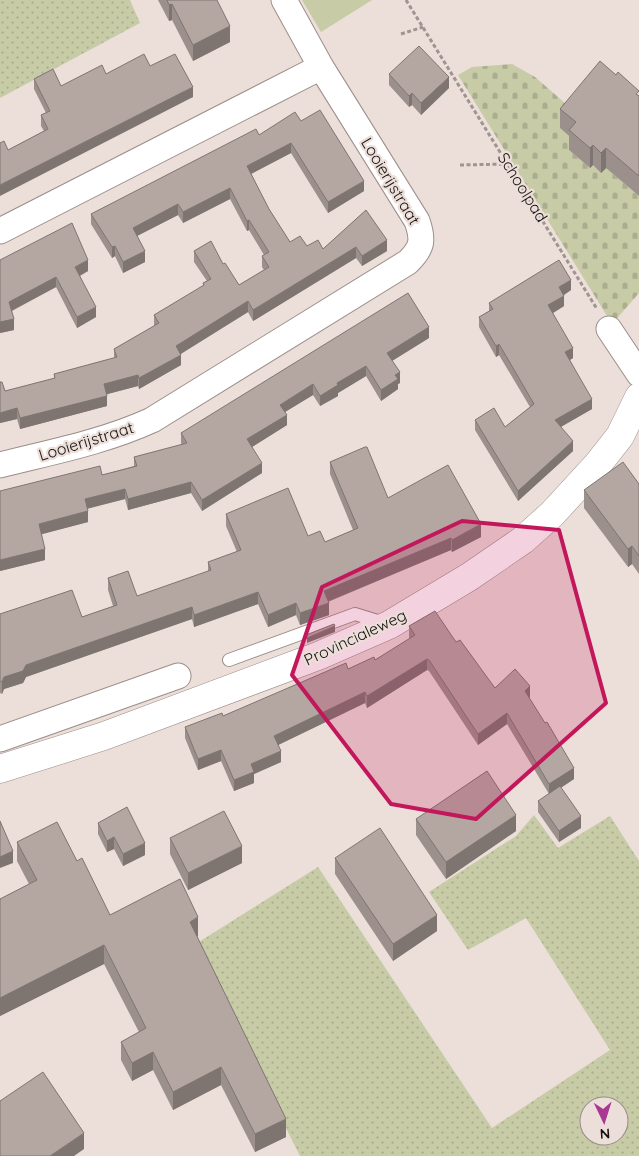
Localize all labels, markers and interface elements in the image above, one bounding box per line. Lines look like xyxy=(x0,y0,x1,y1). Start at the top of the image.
street label: Looierijstraat xyxy=(357,134,425,228)
street label: Schoolpad xyxy=(494,148,552,226)
street label: Looierijstraat xyxy=(36,417,136,465)
street label: Provincialeweg xyxy=(300,604,410,670)
north arrow xyxy=(579,1096,629,1146)
text: N xyxy=(599,1125,611,1143)

